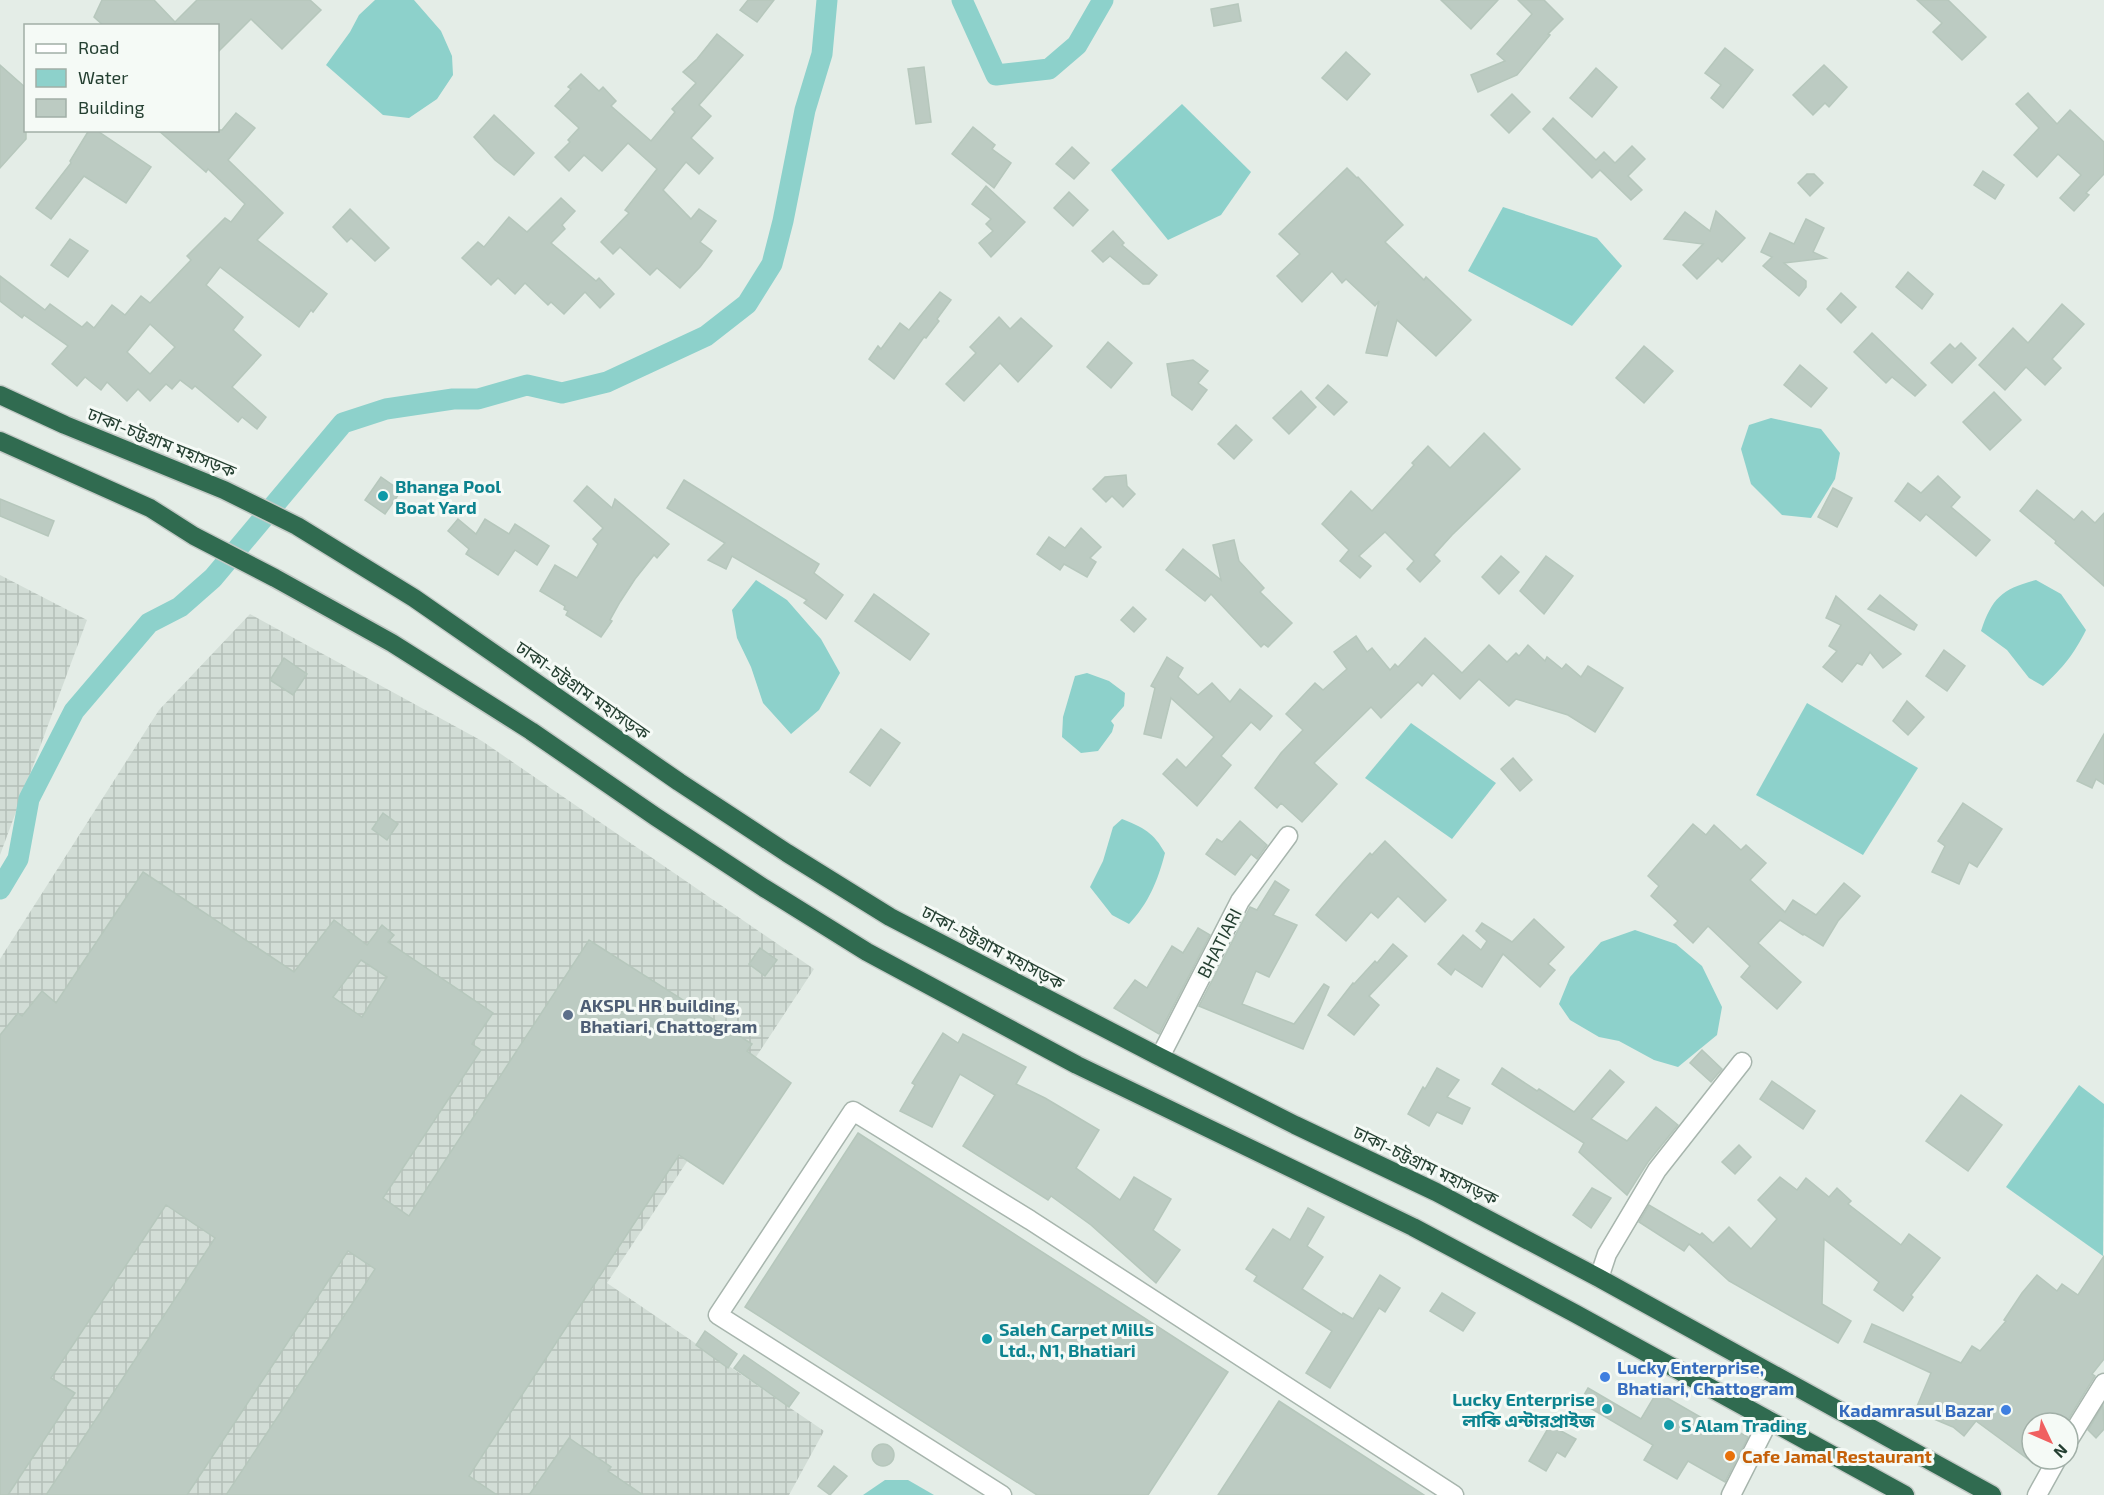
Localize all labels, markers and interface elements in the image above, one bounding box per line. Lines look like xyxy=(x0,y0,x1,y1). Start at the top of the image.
legend xyxy=(24,24,219,132)
text: Road xyxy=(78,36,119,58)
text: Water xyxy=(78,66,128,88)
text: Building xyxy=(78,96,145,118)
street label: ঢাকা-চট্টগ্রাম মহাসড়ক xyxy=(84,402,240,482)
place label: Bhanga Pool Boat Yard xyxy=(395,475,501,518)
marker: Bhanga Pool Boat Yard xyxy=(376,489,390,503)
street label: ঢাকা-চট্টগ্রাম মহাসড়ক xyxy=(511,635,654,745)
street label: ঢাকা-চট্টগ্রাম মহাসড়ক xyxy=(917,900,1068,994)
street label: BHATIARI xyxy=(1192,904,1246,982)
place label: AKSPL HR building, Bhatiari, Chattogram xyxy=(580,994,757,1037)
marker: AKSPL HR building, Bhatiari, Chattogram xyxy=(561,1008,575,1022)
street label: ঢাকা-চট্টগ্রাম মহাসড়ক xyxy=(1349,1120,1502,1210)
place label: Saleh Carpet Mills Ltd., N1, Bhatiari xyxy=(999,1318,1154,1361)
marker: Saleh Carpet Mills Ltd., N1, Bhatiari xyxy=(980,1332,994,1346)
place label: Lucky Enterprise, Bhatiari, Chattogram xyxy=(1617,1356,1794,1399)
marker: Lucky Enterprise, Bhatiari, Chattogram xyxy=(1598,1370,1612,1384)
place label: Lucky Enterprise লাকি এন্টারপ্রাইজ xyxy=(1452,1388,1596,1431)
place label: Kadamrasul Bazar xyxy=(1839,1399,1994,1421)
marker: Lucky Enterprise লাকি এন্টারপ্রাইজ xyxy=(1600,1402,1614,1416)
marker: Kadamrasul Bazar xyxy=(1999,1403,2013,1417)
north arrow xyxy=(2020,1411,2080,1471)
place label: S Alam Trading xyxy=(1681,1414,1807,1436)
marker: S Alam Trading xyxy=(1662,1418,1676,1432)
text: N xyxy=(2050,1441,2072,1463)
place label: Cafe Jamal Restaurant xyxy=(1742,1445,1932,1467)
marker: Cafe Jamal Restaurant xyxy=(1723,1449,1737,1463)

